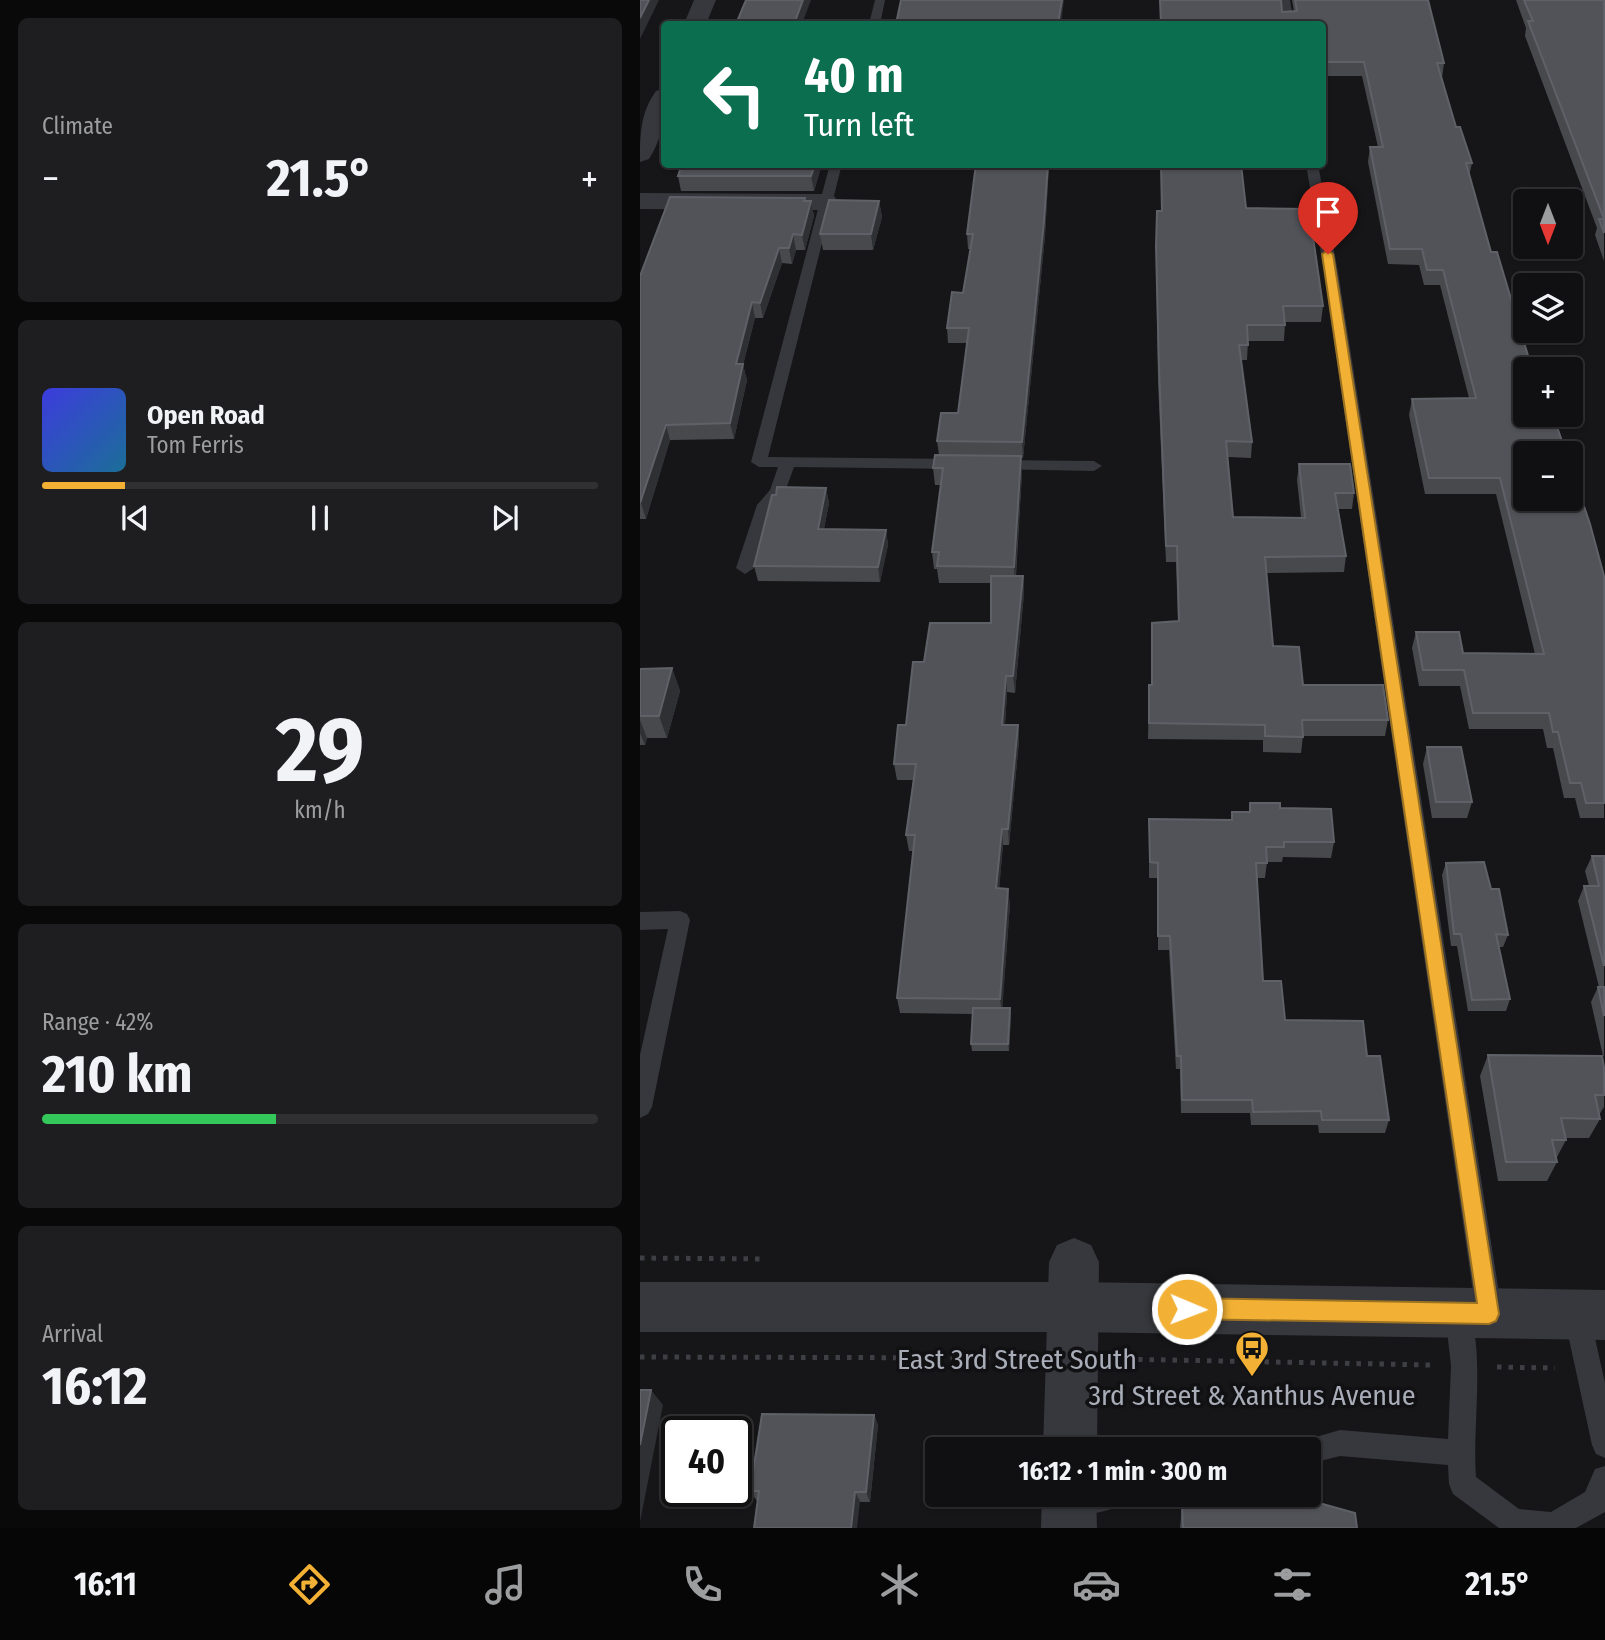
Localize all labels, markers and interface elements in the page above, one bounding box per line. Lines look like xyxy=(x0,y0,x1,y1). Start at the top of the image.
text: 40 m xyxy=(804,46,904,105)
icon: left xyxy=(689,49,780,140)
text: Turn left xyxy=(804,106,914,144)
text: Climate xyxy=(42,112,113,140)
text: 21.5° xyxy=(266,147,373,210)
text: − xyxy=(42,156,59,202)
text: + xyxy=(581,156,598,202)
pin xyxy=(1298,182,1358,254)
north arrow xyxy=(1513,189,1583,259)
map controls xyxy=(1513,189,1583,511)
icon: arrive xyxy=(1309,193,1347,231)
button: layers xyxy=(1513,273,1583,343)
button: + xyxy=(1513,357,1583,427)
text: Open Road xyxy=(147,400,265,431)
text: Tom Ferris xyxy=(147,431,244,459)
button: − xyxy=(1513,441,1583,511)
icon: previous xyxy=(116,499,154,537)
icon: pause xyxy=(301,499,339,537)
icon: next xyxy=(486,499,524,537)
text: 29 xyxy=(276,696,364,805)
text: km/h xyxy=(294,796,346,824)
text: Range · 42% xyxy=(42,1008,153,1036)
text: 210 km xyxy=(42,1043,193,1106)
position arrow xyxy=(1150,1272,1224,1346)
text: Arrival xyxy=(42,1320,103,1348)
bus stop icon: 3rd Street & Xanthus Avenue xyxy=(1233,1329,1271,1378)
street label: East 3rd Street South xyxy=(897,1343,1137,1376)
text: 16:12 xyxy=(42,1355,147,1418)
place label: 3rd Street & Xanthus Avenue xyxy=(1088,1379,1416,1412)
speed limit sign: 40 xyxy=(661,1416,752,1507)
text: 16:12 · 1 min · 300 m xyxy=(1019,1456,1227,1487)
icon: directions xyxy=(285,1560,334,1609)
icon: music xyxy=(481,1560,530,1609)
icon: phone xyxy=(678,1560,727,1609)
icon: climate xyxy=(875,1560,924,1609)
icon: car xyxy=(1072,1560,1121,1609)
icon: filters xyxy=(1268,1560,1317,1609)
text: 16:11 xyxy=(74,1565,137,1603)
text: 21.5° xyxy=(1465,1565,1531,1603)

